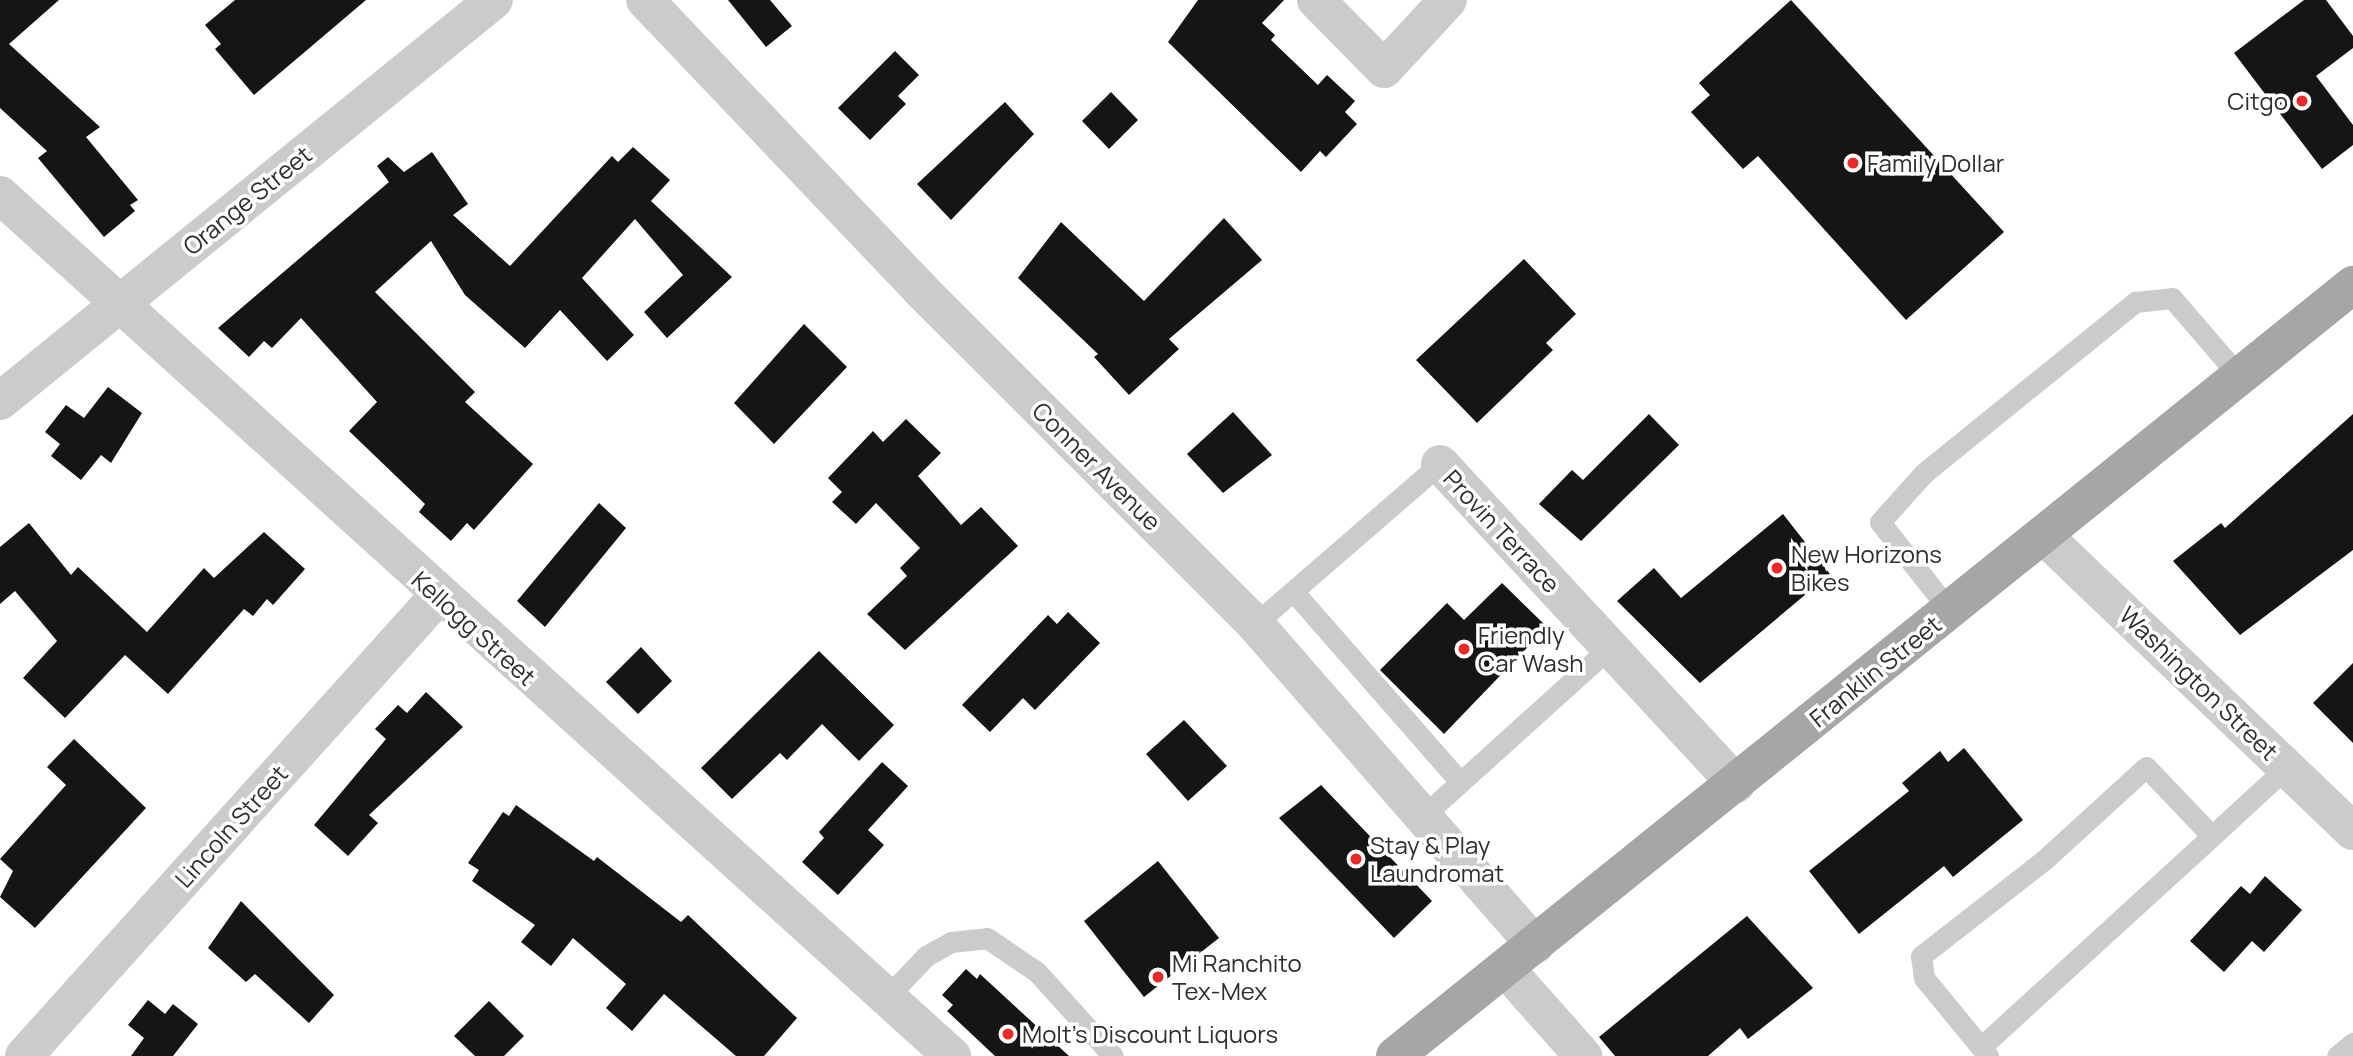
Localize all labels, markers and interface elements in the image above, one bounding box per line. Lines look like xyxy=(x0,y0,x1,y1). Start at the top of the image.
place label: Citgo xyxy=(2227,87,2288,115)
marker: Citgo xyxy=(2294,93,2310,109)
street label: Orange Street xyxy=(177,140,317,260)
place label: Family Dollar xyxy=(1867,149,2004,177)
marker: Family Dollar xyxy=(1845,155,1861,171)
street label: Conner Avenue xyxy=(1027,396,1167,536)
street label: Provin Terrace xyxy=(1438,464,1566,598)
place label: New Horizons Bikes xyxy=(1791,540,1942,596)
marker: New Horizons Bikes xyxy=(1769,560,1785,576)
street label: Kellogg Street xyxy=(406,565,542,691)
street label: Washington Street xyxy=(2114,600,2284,766)
street label: Franklin Street xyxy=(1804,609,1946,733)
place label: Friendly Car Wash xyxy=(1478,621,1584,677)
marker: Friendly Car Wash xyxy=(1456,641,1472,657)
street label: Lincoln Street xyxy=(169,759,293,893)
place label: Stay & Play Laundromat xyxy=(1370,831,1504,887)
marker: Stay & Play Laundromat xyxy=(1348,851,1364,867)
place label: Mi Ranchito Tex-Mex xyxy=(1172,949,1302,1005)
marker: Mi Ranchito Tex-Mex xyxy=(1150,969,1166,985)
place label: Molt's Discount Liquors xyxy=(1022,1020,1278,1048)
marker: Molt's Discount Liquors xyxy=(1000,1026,1016,1042)

